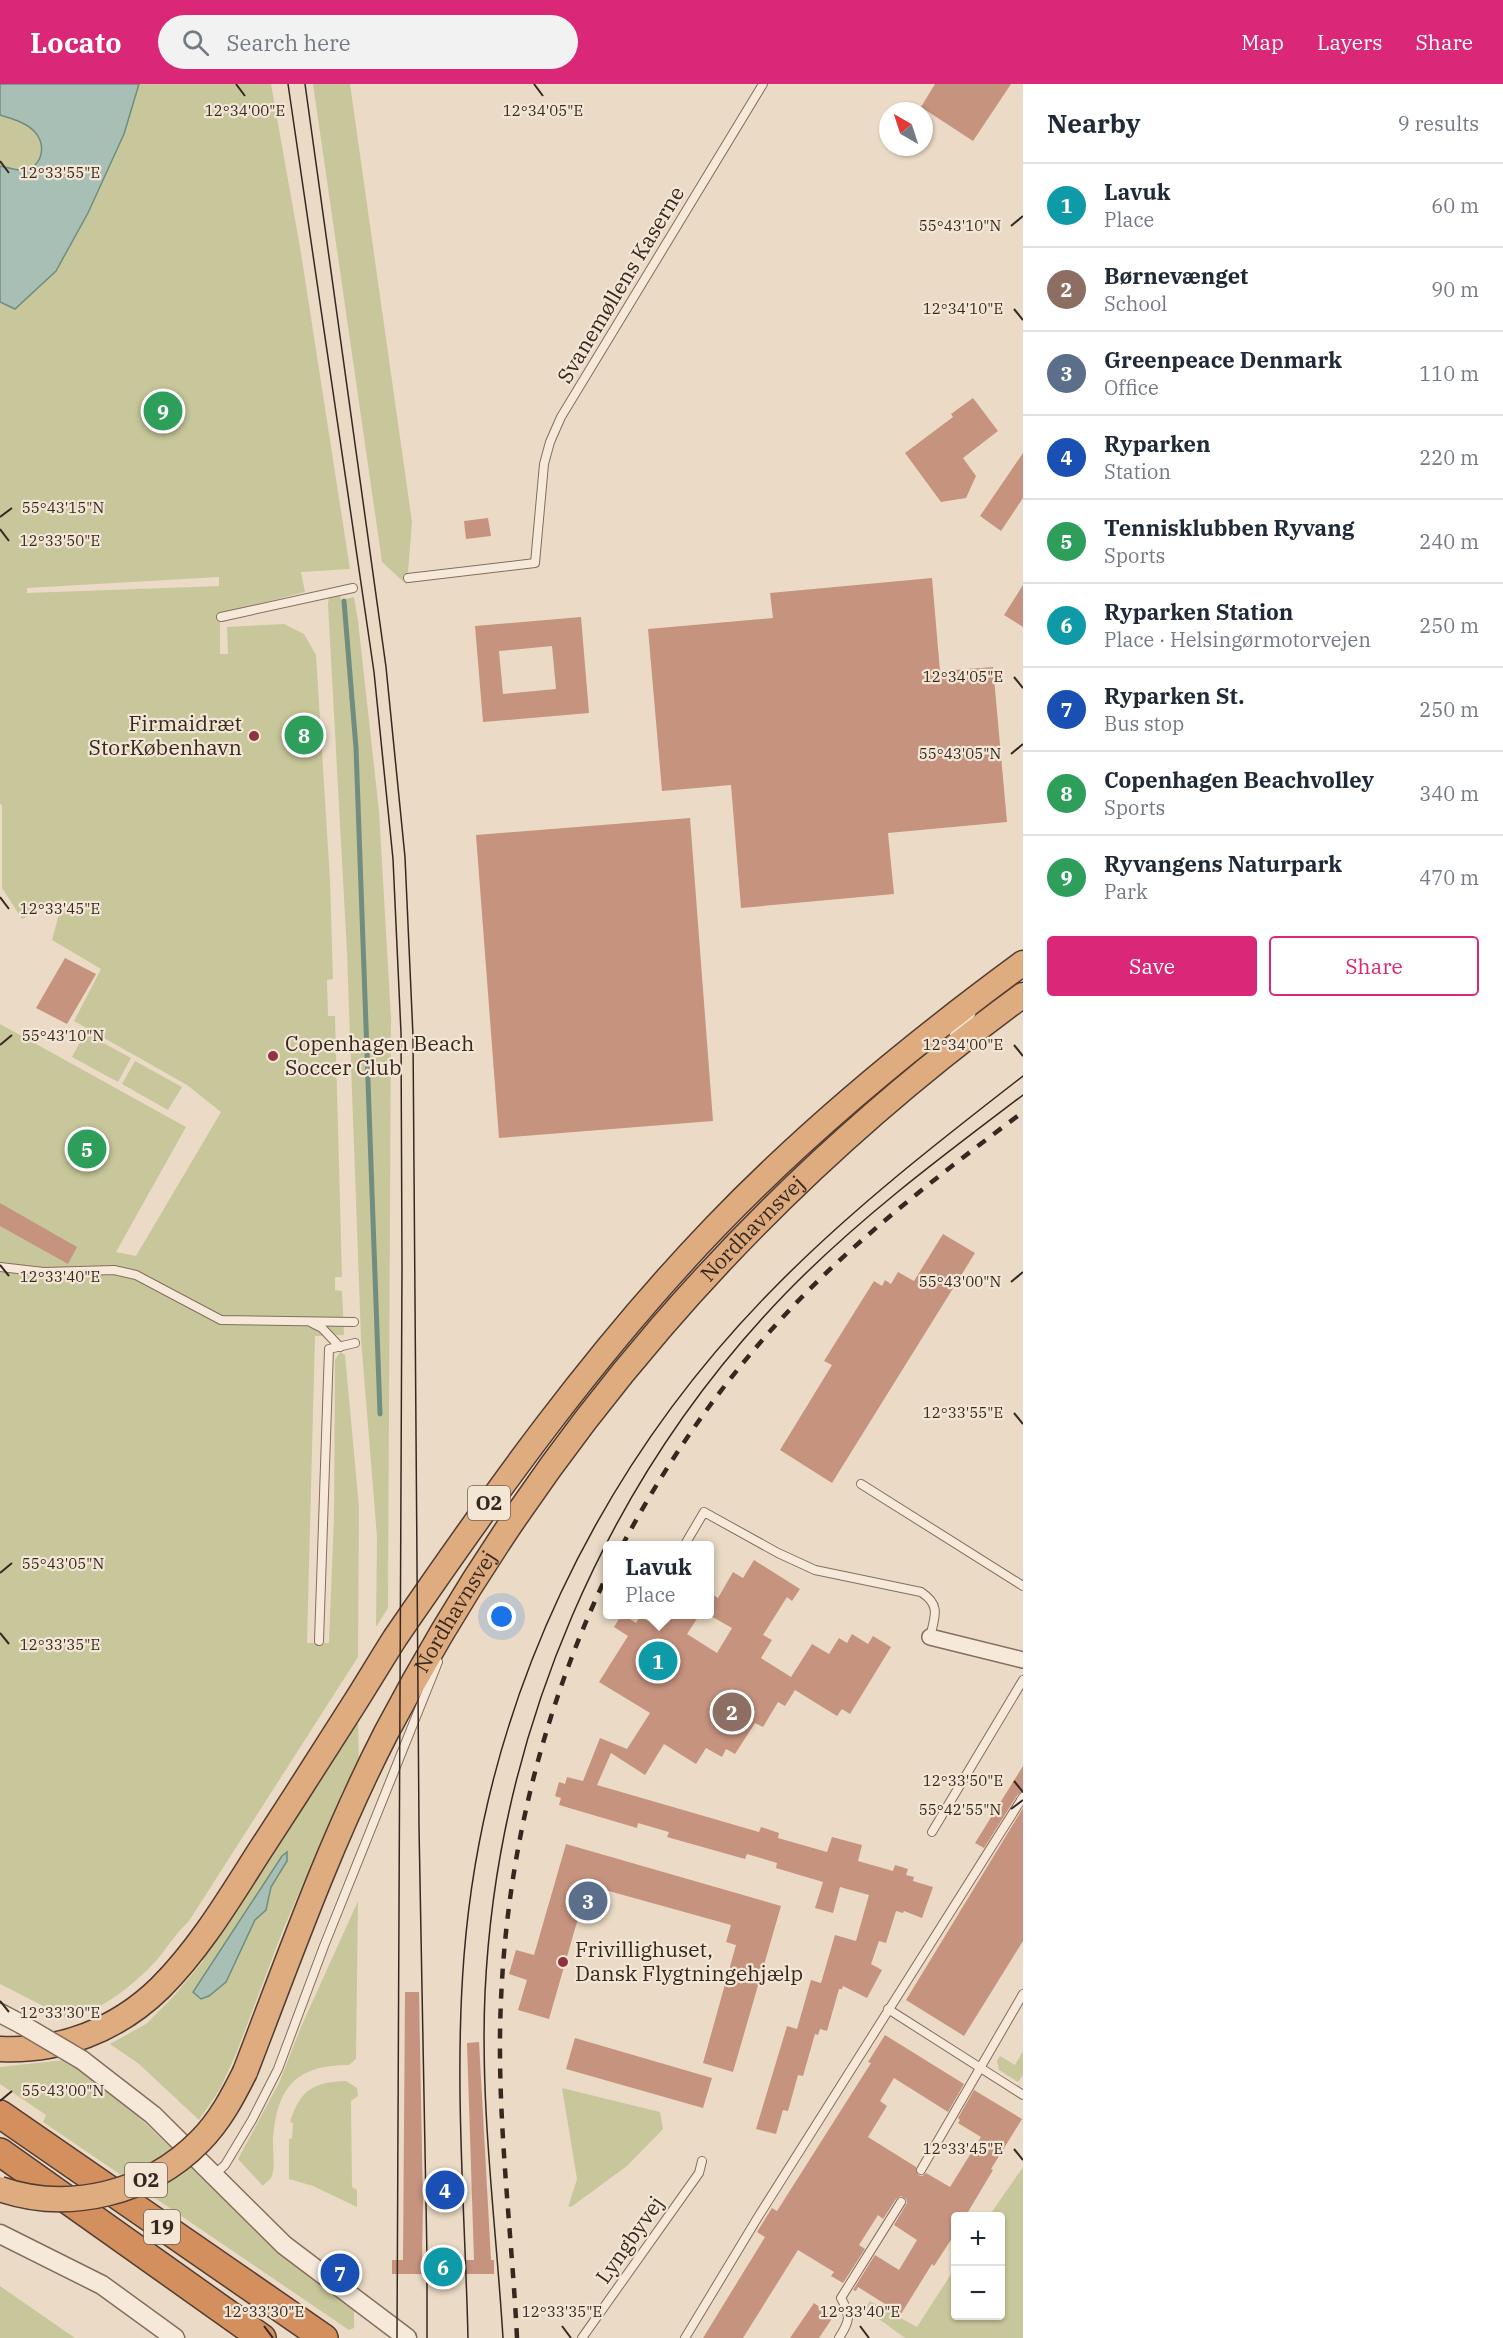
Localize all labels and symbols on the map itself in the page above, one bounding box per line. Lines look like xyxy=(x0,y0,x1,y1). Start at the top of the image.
text: 12°34'00"E xyxy=(205,101,285,120)
text: 12°34'05"E xyxy=(503,101,583,120)
north arrow xyxy=(879,102,933,156)
text: 12°33'55"E xyxy=(20,163,100,182)
street label: Svanemøllens Kaserne xyxy=(550,181,690,388)
text: 55°43'10"N xyxy=(919,216,1001,235)
text: 12°34'10"E xyxy=(923,299,1003,318)
pin: 9 xyxy=(144,388,182,434)
text: 55°43'15"N xyxy=(22,498,104,517)
text: 12°33'50"E xyxy=(20,531,100,550)
text: 12°34'05"E xyxy=(923,667,1003,686)
place label: Firmaidræt StorKøbenhavn xyxy=(89,709,242,761)
pin: 8 xyxy=(284,712,324,758)
marker: Firmaidræt StorKøbenhavn xyxy=(247,729,261,743)
text: 55°43'05"N xyxy=(919,744,1001,763)
text: 12°33'45"E xyxy=(20,899,100,918)
text: 55°43'10"N xyxy=(22,1026,104,1045)
place label: Copenhagen Beach Soccer Club xyxy=(285,1029,474,1081)
text: 12°34'00"E xyxy=(923,1035,1003,1054)
marker: Copenhagen Beach Soccer Club xyxy=(266,1049,280,1063)
pin: 5 xyxy=(68,1126,106,1172)
street label: Nordhavnsvej xyxy=(694,1169,810,1287)
text: 12°33'40"E xyxy=(20,1267,100,1286)
text: 55°43'00"N xyxy=(919,1272,1001,1291)
text: 12°33'55"E xyxy=(923,1403,1003,1422)
road number: O2 xyxy=(468,1486,510,1520)
street label: Nordhavnsvej xyxy=(407,1545,502,1677)
text: 55°43'05"N xyxy=(22,1554,104,1573)
your location xyxy=(487,1602,516,1631)
text: 12°33'35"E xyxy=(20,1635,100,1654)
pin: 1 xyxy=(638,1638,678,1684)
pin: 2 xyxy=(712,1690,752,1734)
text: 12°33'50"E xyxy=(923,1771,1003,1790)
text: 55°42'55"N xyxy=(919,1800,1001,1819)
pin: 3 xyxy=(568,1878,608,1924)
place label: Frivillighuset, Dansk Flygtningehjælp xyxy=(575,1935,803,1987)
marker: Frivillighuset, Dansk Flygtningehjælp xyxy=(556,1955,570,1969)
text: 12°33'30"E xyxy=(20,2003,100,2022)
text: 55°43'00"N xyxy=(22,2081,104,2100)
text: 12°33'45"E xyxy=(923,2139,1003,2158)
road number: O2 xyxy=(125,2163,167,2197)
pin: 4 xyxy=(426,2168,464,2212)
street label: Lyngbyvej xyxy=(589,2190,670,2289)
road number: 19 xyxy=(144,2210,180,2244)
pin: 6 xyxy=(424,2244,462,2290)
pin: 7 xyxy=(320,2250,360,2296)
text: 12°33'30"E xyxy=(224,2302,304,2321)
text: 12°33'35"E xyxy=(522,2302,602,2321)
text: 12°33'40"E xyxy=(820,2302,900,2321)

